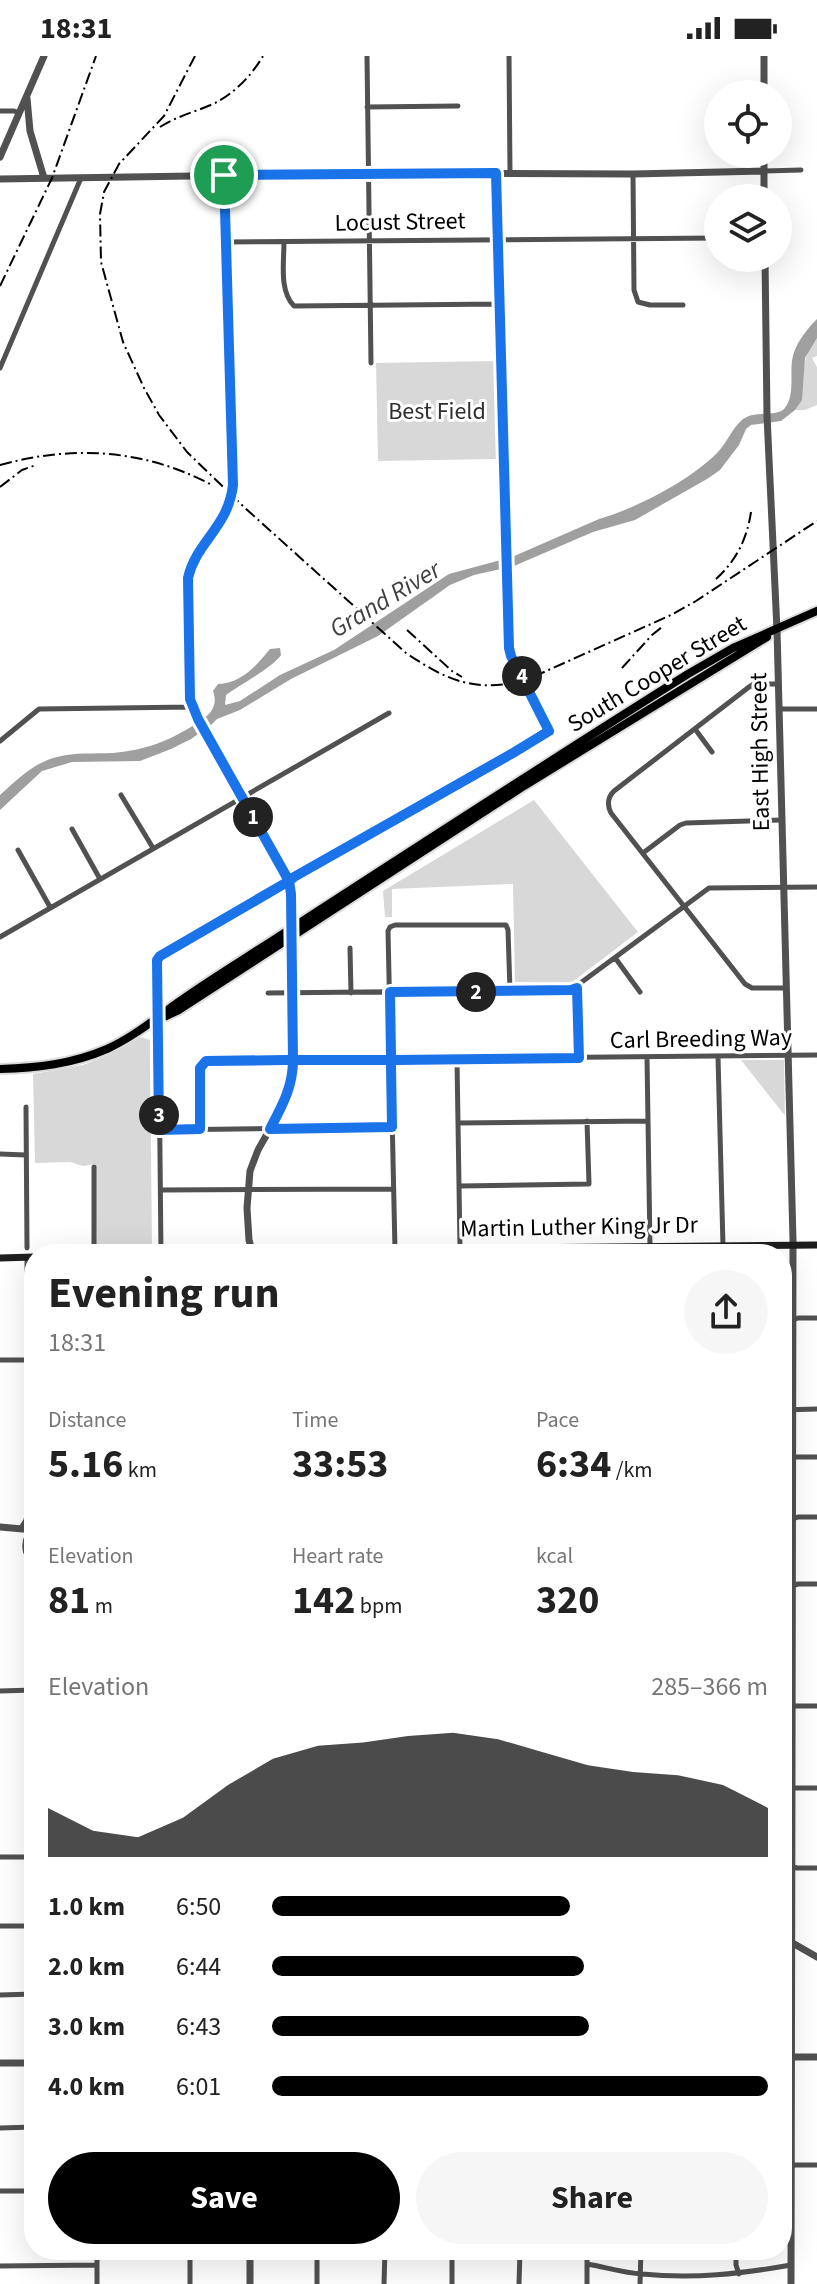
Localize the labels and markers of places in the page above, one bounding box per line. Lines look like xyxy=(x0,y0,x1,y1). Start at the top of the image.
pin xyxy=(190,141,258,209)
pin: 4 xyxy=(502,656,542,696)
pin: 1 xyxy=(233,797,273,837)
pin: 2 xyxy=(456,972,496,1012)
pin: 3 xyxy=(139,1095,179,1135)

